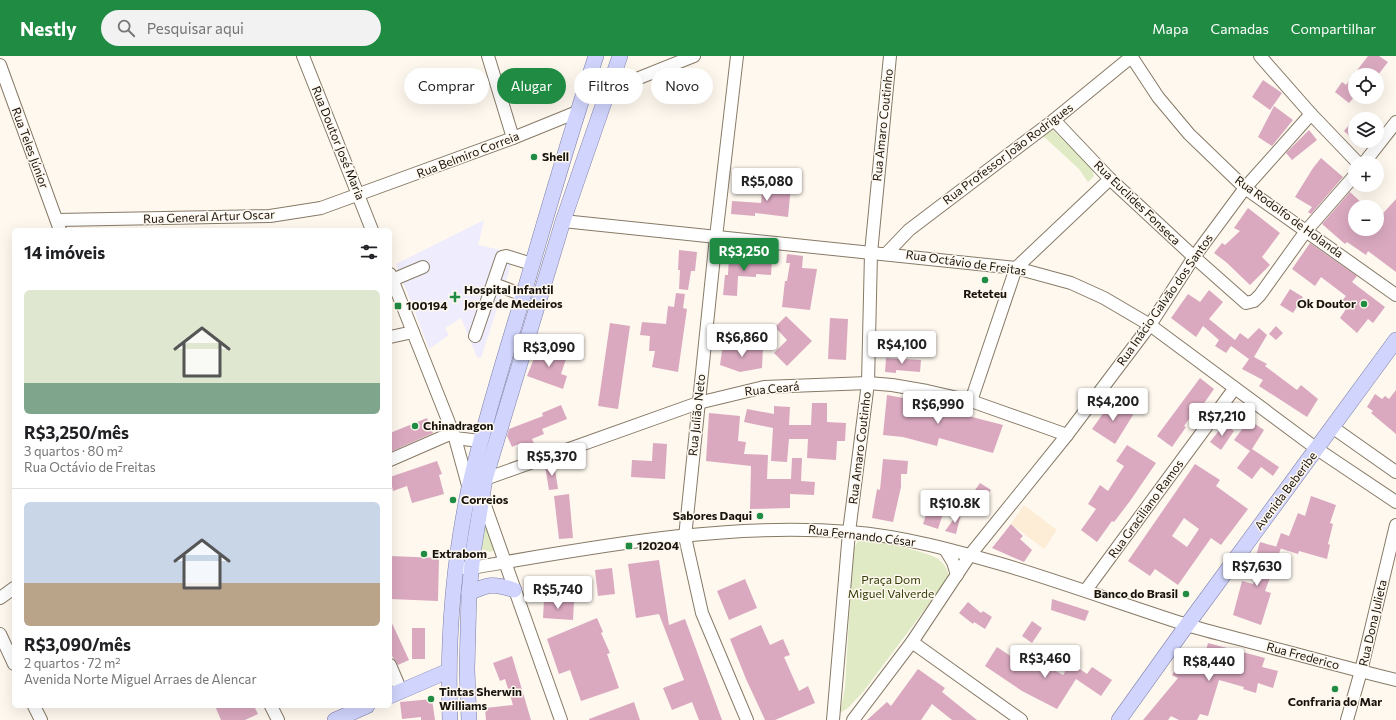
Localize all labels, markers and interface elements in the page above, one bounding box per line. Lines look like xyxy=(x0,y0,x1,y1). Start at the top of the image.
search box xyxy=(101,10,381,46)
text: Nestly xyxy=(20,17,77,40)
icon: search xyxy=(115,17,137,39)
text: Pesquisar aqui xyxy=(147,19,244,37)
text: Mapa xyxy=(1152,20,1189,37)
text: Camadas xyxy=(1211,20,1269,37)
text: Compartilhar xyxy=(1291,20,1376,37)
chip: Comprar xyxy=(404,68,489,104)
chip: Alugar xyxy=(497,68,566,104)
chip: Filtros xyxy=(574,68,643,104)
chip: Novo xyxy=(651,68,713,104)
street label: Rua Amaro Coutinho xyxy=(869,68,895,182)
map controls xyxy=(1348,68,1384,236)
button: locate xyxy=(1348,68,1384,104)
street label: Rua Doutor José Maria xyxy=(309,84,368,202)
street label: Rua Professor João Rodrigues xyxy=(940,100,1076,208)
street label: Rua Teles Júnior xyxy=(9,105,52,191)
button: layers xyxy=(1348,112,1384,148)
street label: Rua Belmiro Correia xyxy=(415,128,521,180)
place label: Shell xyxy=(542,149,569,163)
marker: Shell xyxy=(529,152,539,162)
button: + xyxy=(1348,156,1384,192)
street label: Rua Euclides Fonseca xyxy=(1092,157,1184,247)
pin: R$5,080 xyxy=(730,168,804,202)
street label: Rua Rodolfo de Holanda xyxy=(1233,172,1346,260)
text: R$5,080 xyxy=(741,173,793,189)
button: − xyxy=(1348,200,1384,236)
street label: Rua General Artur Oscar xyxy=(143,207,275,225)
street label: Rua Inácio Galvão dos Santos xyxy=(1113,231,1215,368)
pin: R$3,250 xyxy=(707,238,781,272)
icon: filters xyxy=(358,241,380,263)
text: 14 imóveis xyxy=(24,242,105,263)
text: R$3,250 xyxy=(719,243,769,259)
street label: Rua Octávio de Freitas xyxy=(905,247,1027,277)
marker: Reteteu xyxy=(980,275,990,285)
place label: Hospital Infantil Jorge de Medeiros xyxy=(464,282,563,311)
place label: Reteteu xyxy=(963,286,1007,300)
marker: Hospital Infantil Jorge de Medeiros xyxy=(449,291,461,303)
place label: Ok Doutor xyxy=(1297,296,1356,310)
place label: 100194 xyxy=(406,298,448,312)
marker: Ok Doutor xyxy=(1359,299,1369,309)
marker: 100194 xyxy=(393,301,403,311)
icon: home xyxy=(166,316,238,388)
pin: R$6,860 xyxy=(705,324,779,358)
text: R$6,860 xyxy=(716,329,768,345)
pin: R$4,100 xyxy=(865,331,939,365)
pin: R$3,090 xyxy=(512,334,586,368)
text: R$4,100 xyxy=(877,336,927,352)
text: R$3,090 xyxy=(523,339,575,355)
street label: Rua Julião Neto xyxy=(685,373,708,457)
street label: Rua Ceará xyxy=(744,378,800,398)
pin: R$4,200 xyxy=(1076,388,1150,422)
street label: Rua Amaro Coutinho xyxy=(845,391,873,505)
pin: R$6,990 xyxy=(901,391,975,425)
text: R$4,200 xyxy=(1087,393,1139,409)
text: R$6,990 xyxy=(912,396,964,412)
pin: R$7,210 xyxy=(1185,403,1259,437)
text: R$7,210 xyxy=(1198,408,1246,424)
place label: Chinadragon xyxy=(423,418,494,432)
marker: Chinadragon xyxy=(410,421,420,431)
text: R$3,250/mês xyxy=(24,422,129,443)
text: 3 quartos · 80 m² xyxy=(24,443,123,459)
pin: R$5,370 xyxy=(515,443,589,477)
text: R$5,370 xyxy=(527,448,577,464)
street label: Avenida Beberibe xyxy=(1251,448,1319,532)
street label: Rua Graciliano Ramos xyxy=(1105,457,1186,560)
text: Rua Octávio de Freitas xyxy=(24,459,156,475)
pin: R$10.8K xyxy=(918,490,992,524)
place label: Correios xyxy=(461,492,509,506)
marker: Correios xyxy=(448,495,458,505)
text: R$10.8K xyxy=(929,495,981,511)
place label: Sabores Daqui xyxy=(673,508,752,522)
marker: Sabores Daqui xyxy=(755,511,765,521)
street label: Rua Fernando César xyxy=(807,521,917,549)
icon: home xyxy=(166,528,238,600)
place label: 120204 xyxy=(637,538,680,552)
marker: 120204 xyxy=(624,541,634,551)
place label: Extrabom xyxy=(432,546,487,560)
marker: Extrabom xyxy=(419,549,429,559)
pin: R$7,630 xyxy=(1220,553,1294,587)
text: R$7,630 xyxy=(1232,558,1282,574)
park label: Praça Dom Miguel Valverde xyxy=(848,572,934,600)
pin: R$5,740 xyxy=(521,576,595,610)
street label: Rua Dona Julieta xyxy=(1355,578,1390,668)
text: R$5,740 xyxy=(533,581,583,597)
place label: Banco do Brasil xyxy=(1094,586,1178,600)
marker: Banco do Brasil xyxy=(1181,589,1191,599)
text: R$3,090/mês xyxy=(24,634,131,655)
street label: Rua Frederico xyxy=(1265,639,1341,672)
pin: R$3,460 xyxy=(1008,645,1082,679)
pin: R$8,440 xyxy=(1172,648,1246,682)
text: R$3,460 xyxy=(1019,650,1071,666)
text: R$8,440 xyxy=(1183,653,1235,669)
text: 2 quartos · 72 m² xyxy=(24,655,121,671)
text: Avenida Norte Miguel Arraes de Alencar xyxy=(24,671,257,687)
place label: Tintas Sherwin Williams xyxy=(439,684,522,712)
marker: Confraria do Mar xyxy=(1330,684,1340,694)
marker: Tintas Sherwin Williams xyxy=(426,694,436,704)
place label: Confraria do Mar xyxy=(1288,694,1382,708)

